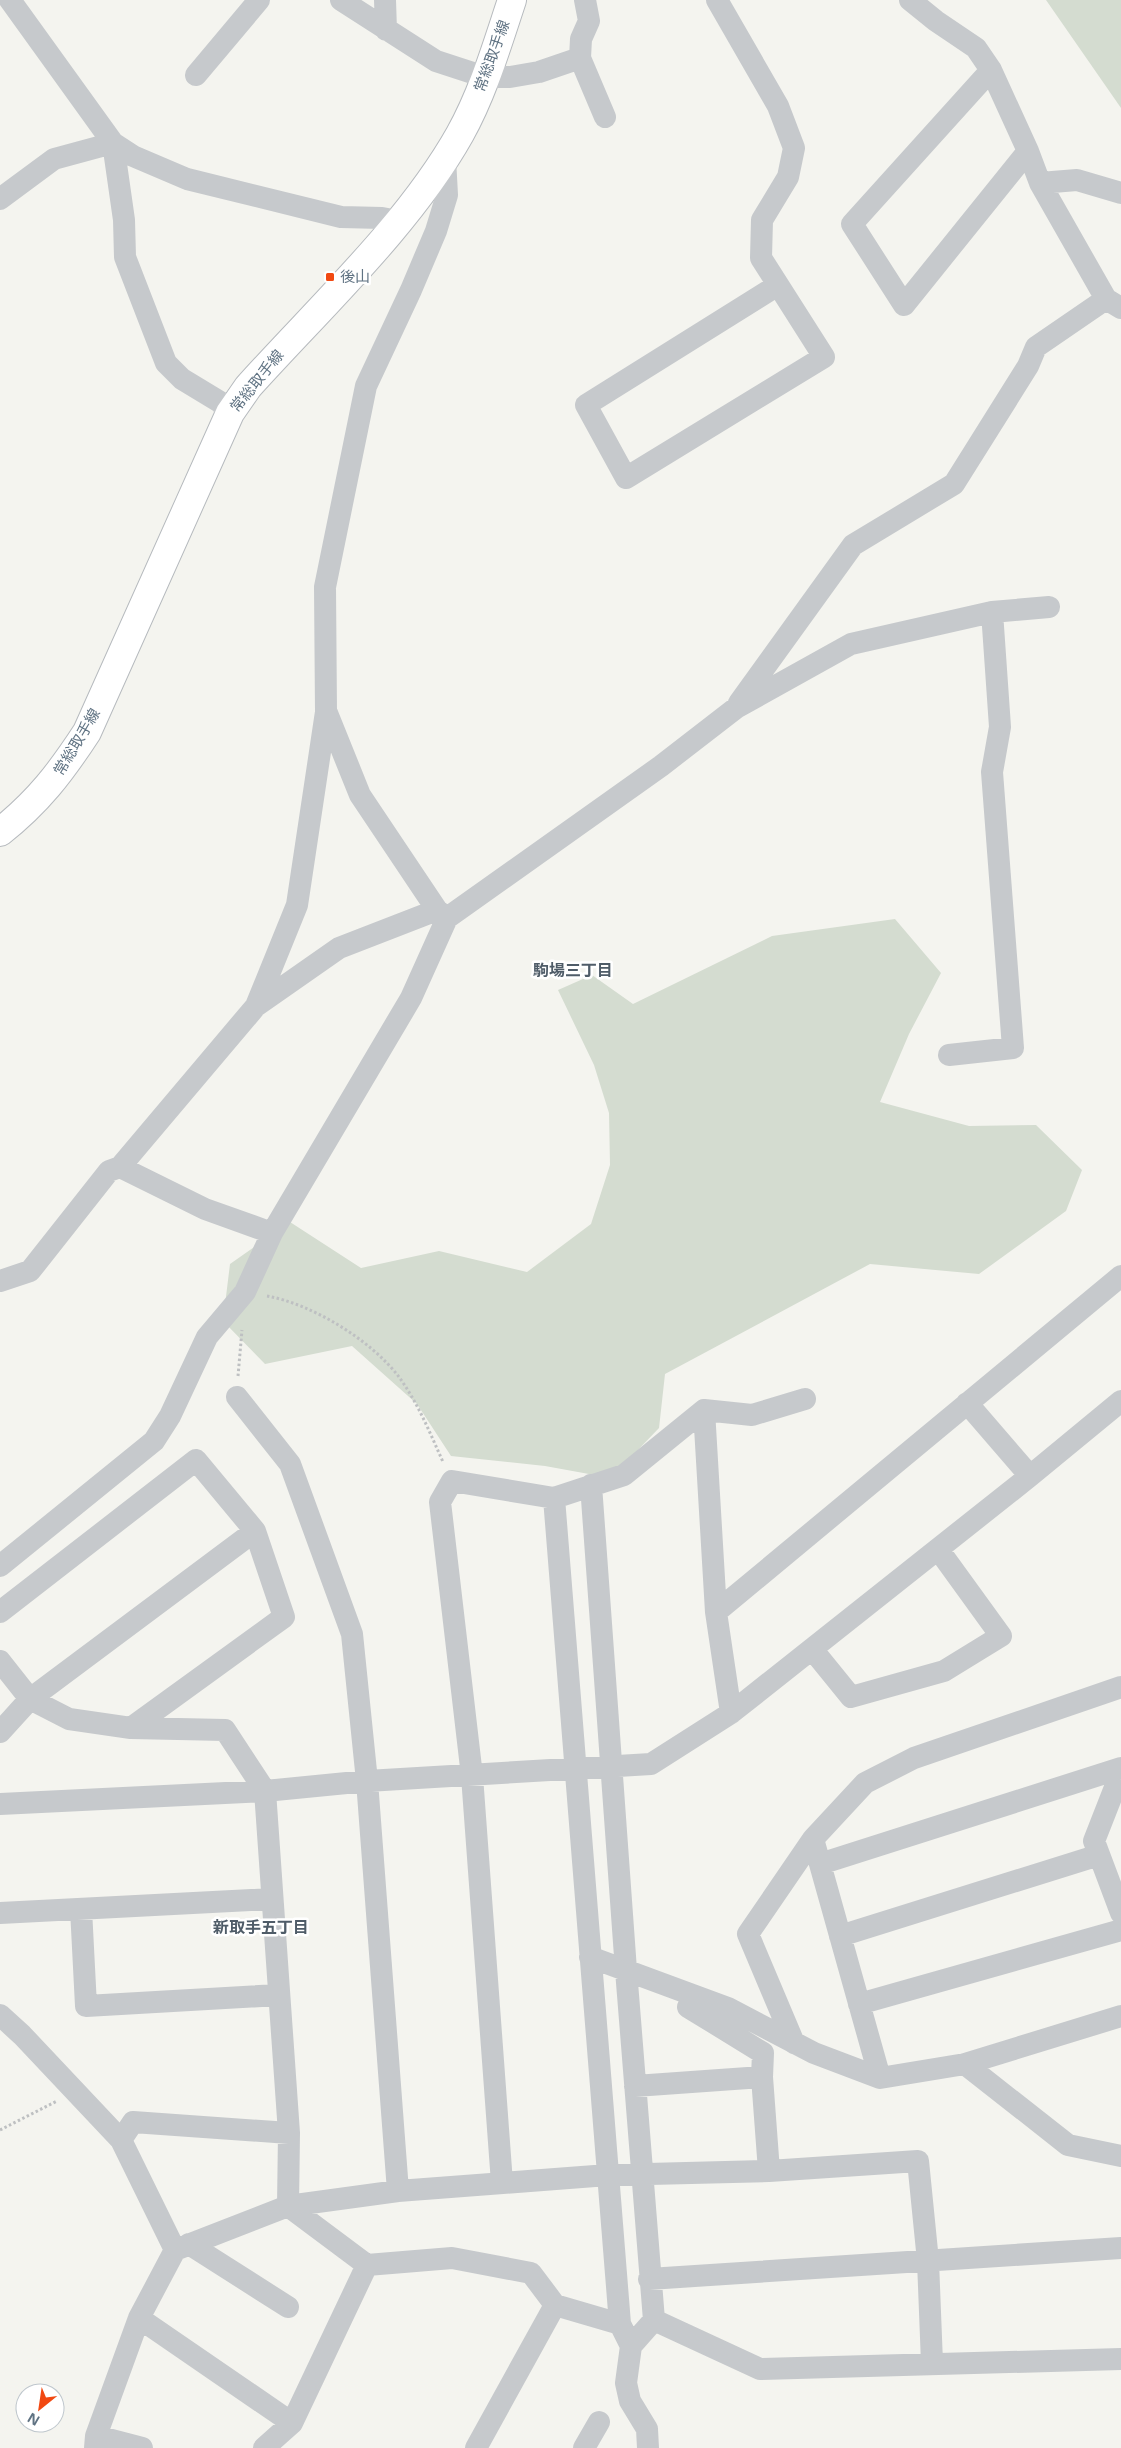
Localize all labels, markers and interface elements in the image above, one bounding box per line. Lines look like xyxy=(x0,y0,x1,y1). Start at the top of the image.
street label: 常総取手線 xyxy=(469,17,513,94)
place label: 後山 xyxy=(340,266,370,286)
marker: 後山 xyxy=(324,271,336,283)
street label: 常総取手線 xyxy=(225,345,288,416)
street label: 常総取手線 xyxy=(48,704,104,779)
district label: 駒場三丁目 xyxy=(533,959,613,981)
district label: 新取手五丁目 xyxy=(213,1916,309,1938)
north arrow xyxy=(15,2383,65,2433)
text: N xyxy=(24,2409,43,2431)

